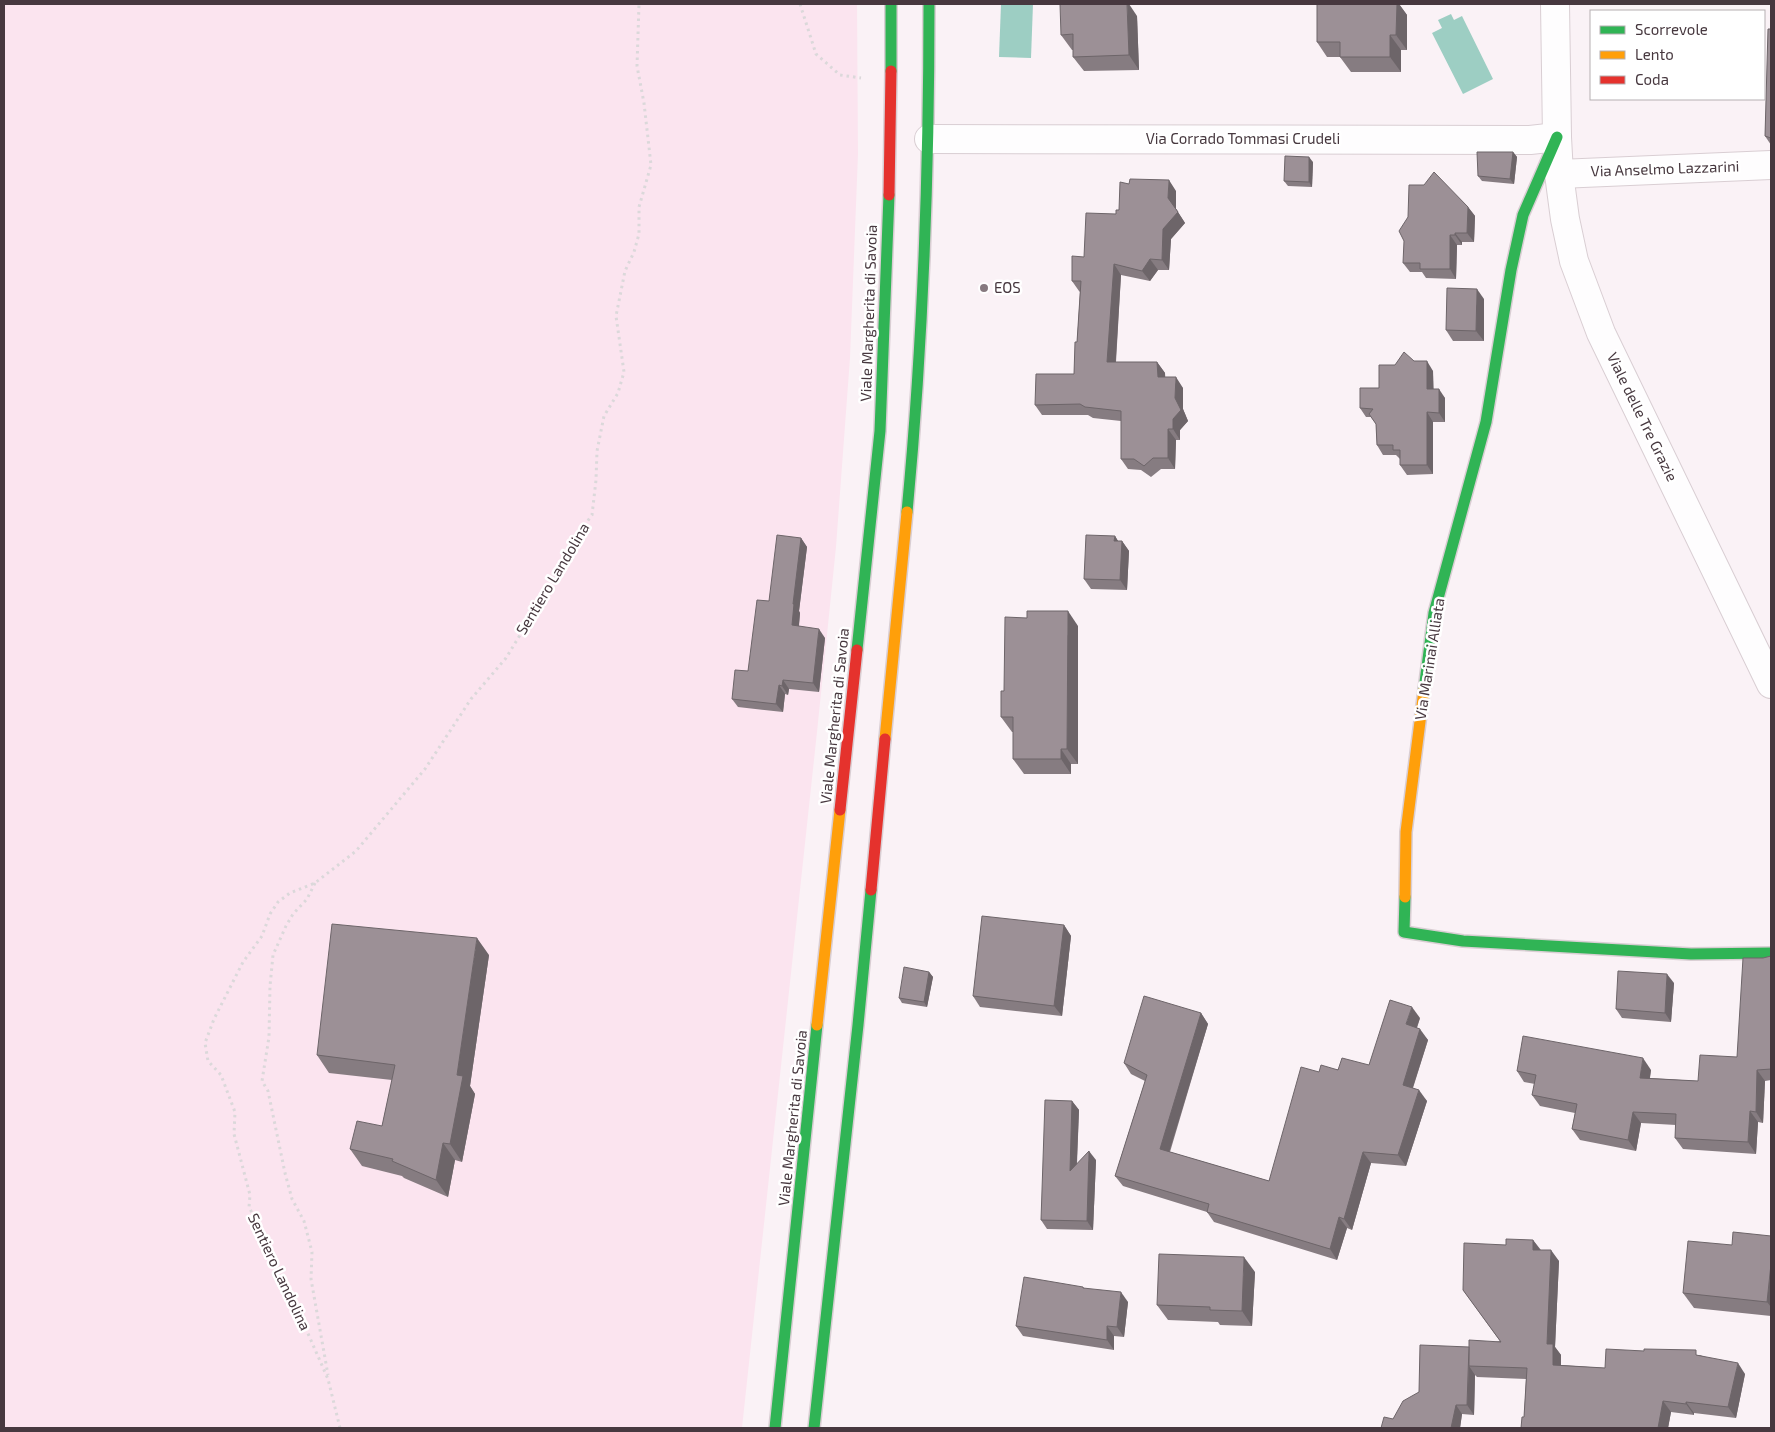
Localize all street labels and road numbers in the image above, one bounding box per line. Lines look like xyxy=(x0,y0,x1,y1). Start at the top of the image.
street label: Via Corrado Tommasi Crudeli xyxy=(1146,129,1340,147)
street label: Via Anselmo Lazzarini xyxy=(1590,156,1740,180)
street label: Viale Margherita di Savoia xyxy=(856,224,880,402)
street label: Viale delle Tre Grazie xyxy=(1604,349,1682,484)
street label: Sentiero Landolina xyxy=(512,519,593,638)
street label: Via Marinai Alliata xyxy=(1410,597,1448,721)
street label: Viale Margherita di Savoia xyxy=(816,627,852,805)
street label: Viale Margherita di Savoia xyxy=(774,1029,810,1207)
street label: Sentiero Landolina xyxy=(245,1210,315,1333)

